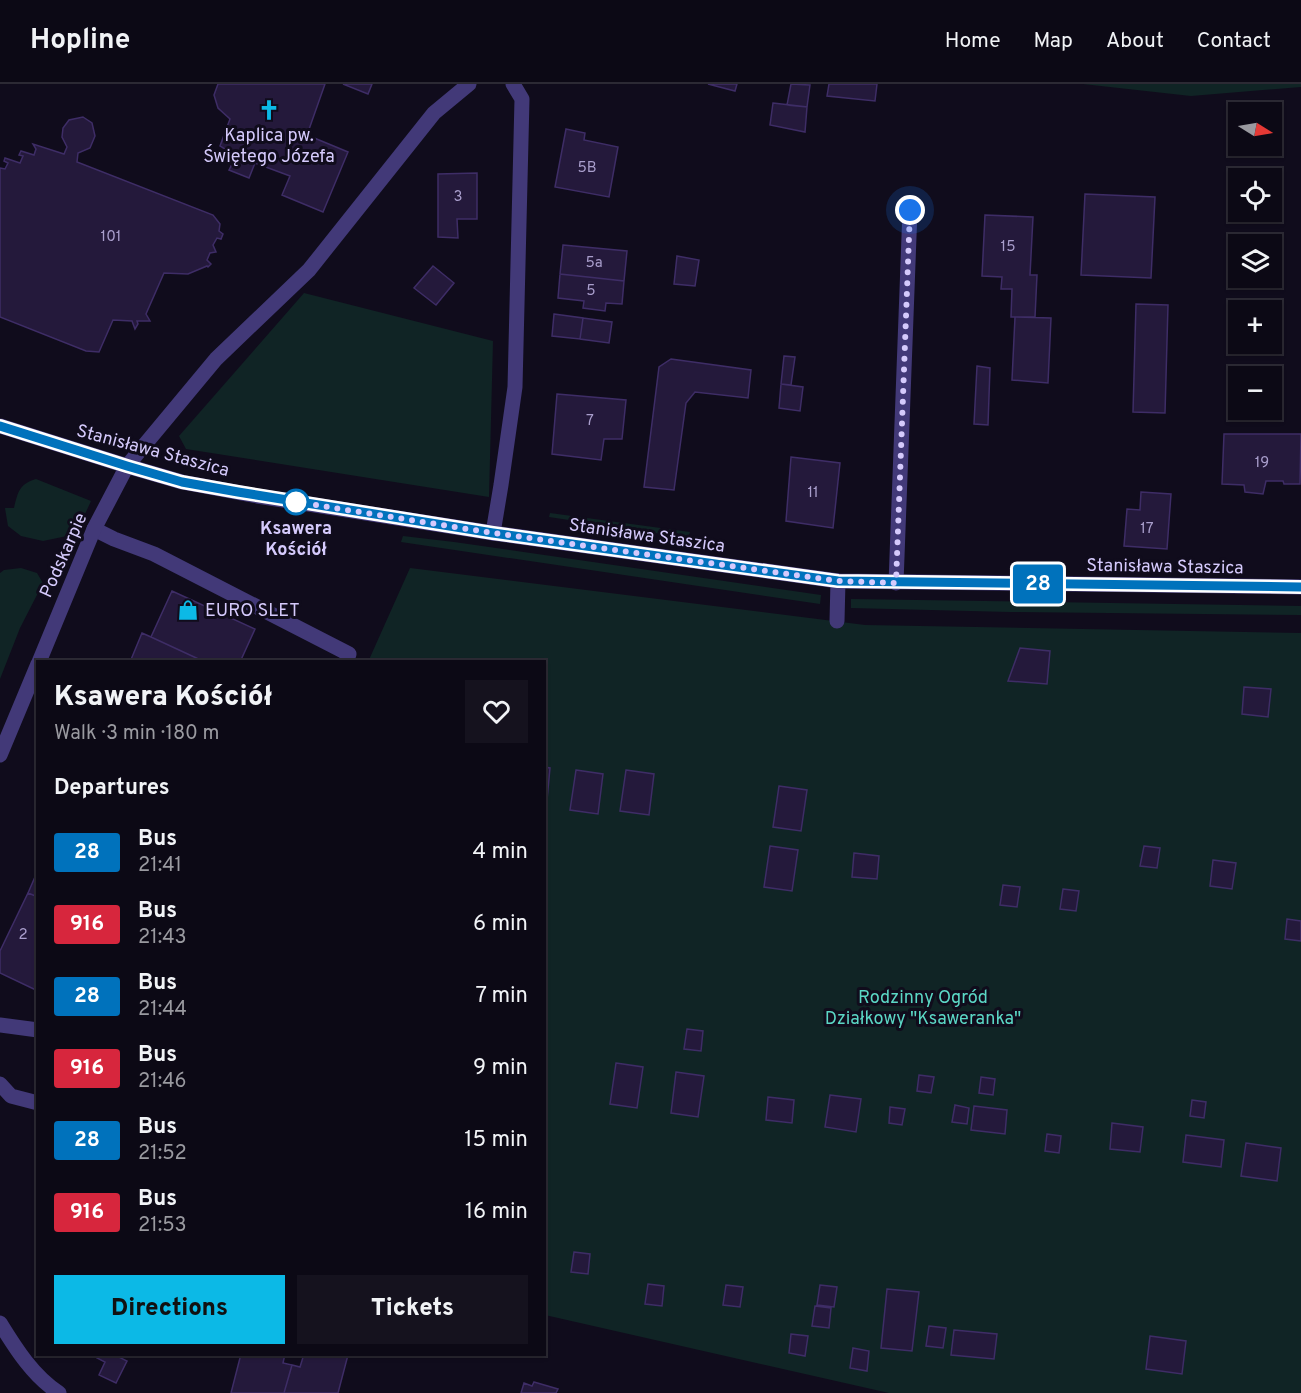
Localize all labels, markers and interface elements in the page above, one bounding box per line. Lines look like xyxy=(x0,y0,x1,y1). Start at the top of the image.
text: Hopline xyxy=(30,23,130,59)
text: Home xyxy=(945,28,1001,55)
text: Map xyxy=(1034,28,1073,55)
text: About xyxy=(1106,28,1164,55)
text: Contact xyxy=(1197,28,1271,55)
church icon: Kaplica pw. Świętego Józefa xyxy=(257,98,281,122)
north arrow xyxy=(1228,102,1282,156)
map controls xyxy=(1228,102,1282,420)
place label: Kaplica pw. Świętego Józefa xyxy=(203,125,335,169)
house number: 5B xyxy=(577,159,597,178)
button: locate xyxy=(1228,168,1282,222)
house number: 3 xyxy=(453,188,463,207)
your location xyxy=(895,195,925,225)
house number: 101 xyxy=(101,228,121,247)
button: layers xyxy=(1228,234,1282,288)
house number: 15 xyxy=(1001,238,1015,257)
house number: 5a xyxy=(585,254,603,273)
house number: 5 xyxy=(586,282,596,301)
button: + xyxy=(1228,300,1282,354)
button: − xyxy=(1228,366,1282,420)
house number: 7 xyxy=(586,412,594,431)
street label: Stanisława Staszica xyxy=(74,420,232,483)
house number: 19 xyxy=(1255,454,1269,473)
house number: 11 xyxy=(807,484,819,503)
marker: Ksawera Kościół xyxy=(283,489,309,515)
street label: Podskarpie xyxy=(35,510,93,602)
street label: Stanisława Staszica xyxy=(567,514,726,559)
place label: Ksawera Kościół xyxy=(260,518,332,562)
house number: 17 xyxy=(1140,520,1154,539)
street label: Stanisława Staszica xyxy=(1086,555,1244,580)
line badge: 28 xyxy=(1011,564,1065,604)
text: 28 xyxy=(1025,571,1051,598)
shop icon: EURO SLET xyxy=(176,598,200,622)
place label: EURO SLET xyxy=(205,600,300,623)
text: Ksawera Kościół xyxy=(54,680,272,716)
button: heart xyxy=(465,680,528,743)
text: Walk · 3 min · 180 m xyxy=(54,721,219,747)
text: Departures xyxy=(54,775,170,802)
text: Bus xyxy=(138,826,177,853)
text: 28 xyxy=(74,839,100,866)
text: 4 min xyxy=(473,839,528,866)
text: 21:41 xyxy=(138,853,182,879)
text: Bus xyxy=(138,898,177,925)
text: 916 xyxy=(70,911,104,938)
text: 6 min xyxy=(473,911,528,938)
text: 21:43 xyxy=(138,925,187,951)
house number: 2 xyxy=(18,926,28,945)
text: Bus xyxy=(138,970,177,997)
text: 28 xyxy=(74,983,100,1010)
text: 7 min xyxy=(476,983,528,1010)
park label: Rodzinny Ogród Działkowy "Ksaweranka" xyxy=(825,987,1021,1031)
text: 21:44 xyxy=(138,997,187,1023)
text: Bus xyxy=(138,1042,177,1069)
text: 916 xyxy=(70,1055,104,1082)
text: 9 min xyxy=(473,1055,528,1082)
text: 21:46 xyxy=(138,1069,187,1095)
text: Bus xyxy=(138,1114,177,1141)
text: 28 xyxy=(74,1127,100,1154)
text: 15 min xyxy=(464,1127,528,1154)
text: 21:52 xyxy=(138,1141,187,1167)
text: Bus xyxy=(138,1186,177,1213)
text: 916 xyxy=(70,1199,104,1226)
text: 16 min xyxy=(465,1199,528,1226)
text: 21:53 xyxy=(138,1213,187,1239)
button: Directions xyxy=(54,1275,285,1344)
button: Tickets xyxy=(297,1275,528,1344)

